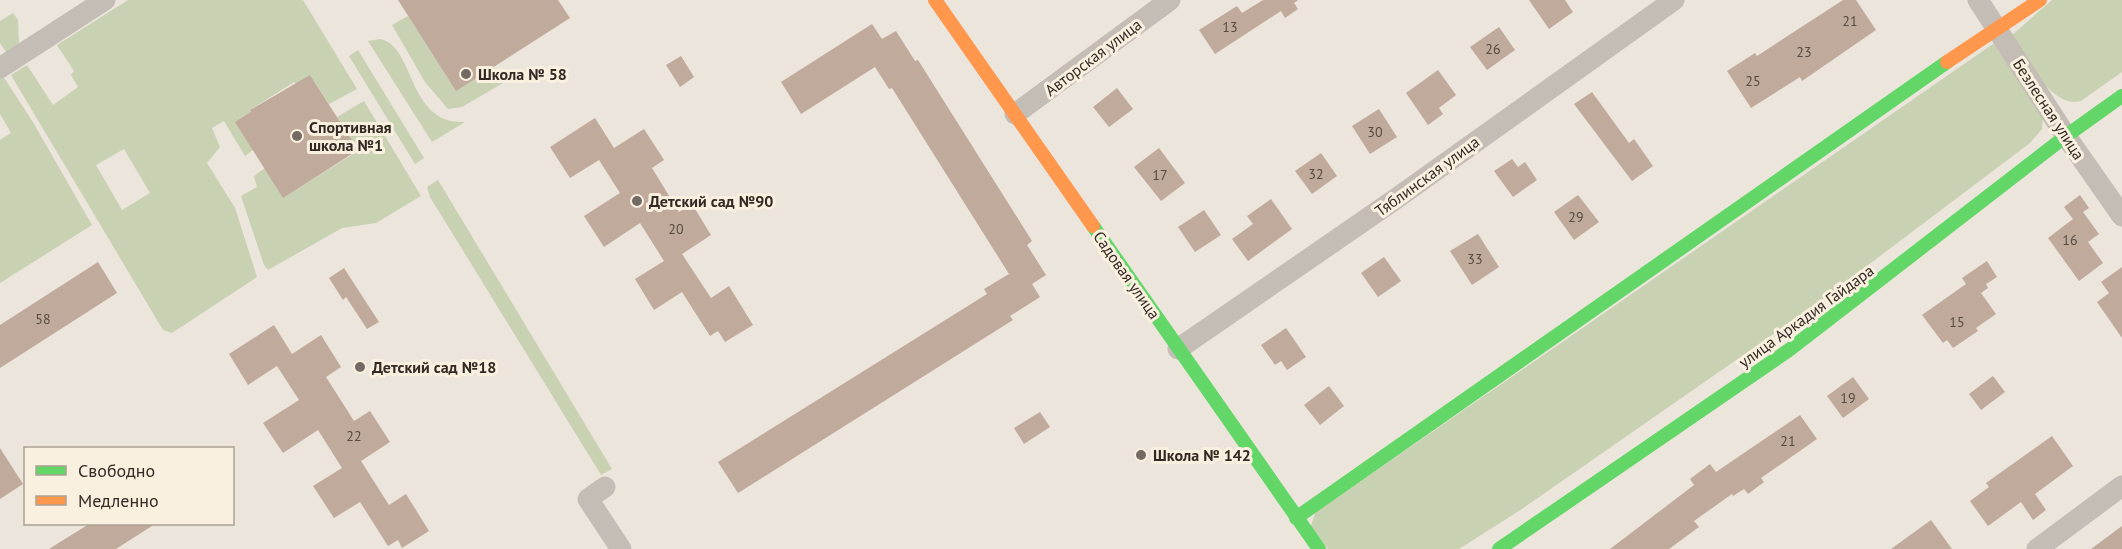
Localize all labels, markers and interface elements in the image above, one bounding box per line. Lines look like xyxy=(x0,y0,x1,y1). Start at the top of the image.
house number: 21 xyxy=(1842,12,1858,30)
street label: Авторская улица xyxy=(1041,14,1145,100)
house number: 13 xyxy=(1222,18,1238,36)
house number: 26 xyxy=(1485,40,1501,58)
house number: 23 xyxy=(1796,43,1812,61)
street label: Безлесная улица xyxy=(2009,55,2089,163)
place label: Школа № 58 xyxy=(478,64,567,84)
marker: Школа № 58 xyxy=(459,67,473,81)
house number: 25 xyxy=(1745,72,1761,90)
place label: Спортивная школа №1 xyxy=(309,117,392,155)
house number: 30 xyxy=(1367,123,1383,141)
marker: Спортивная школа №1 xyxy=(290,129,304,143)
street label: Тяблинская улица xyxy=(1371,131,1483,221)
house number: 32 xyxy=(1308,165,1324,183)
house number: 17 xyxy=(1152,166,1168,184)
place label: Детский сад №90 xyxy=(649,191,773,211)
marker: Детский сад №90 xyxy=(630,194,644,208)
house number: 29 xyxy=(1568,208,1584,226)
house number: 20 xyxy=(668,220,684,238)
street label: Садовая улица xyxy=(1089,227,1165,323)
house number: 16 xyxy=(2062,231,2078,249)
house number: 33 xyxy=(1467,250,1483,268)
street label: улица Аркадия Гайдара xyxy=(1734,260,1878,372)
house number: 58 xyxy=(35,310,51,328)
house number: 15 xyxy=(1949,313,1965,331)
place label: Детский сад №18 xyxy=(372,357,496,377)
marker: Детский сад №18 xyxy=(353,360,367,374)
house number: 19 xyxy=(1840,389,1856,407)
house number: 22 xyxy=(346,427,362,445)
house number: 21 xyxy=(1780,432,1796,450)
place label: Школа № 142 xyxy=(1153,445,1251,465)
legend xyxy=(24,447,234,525)
marker: Школа № 142 xyxy=(1134,448,1148,462)
text: Свободно xyxy=(78,459,155,482)
text: Медленно xyxy=(78,489,159,512)

